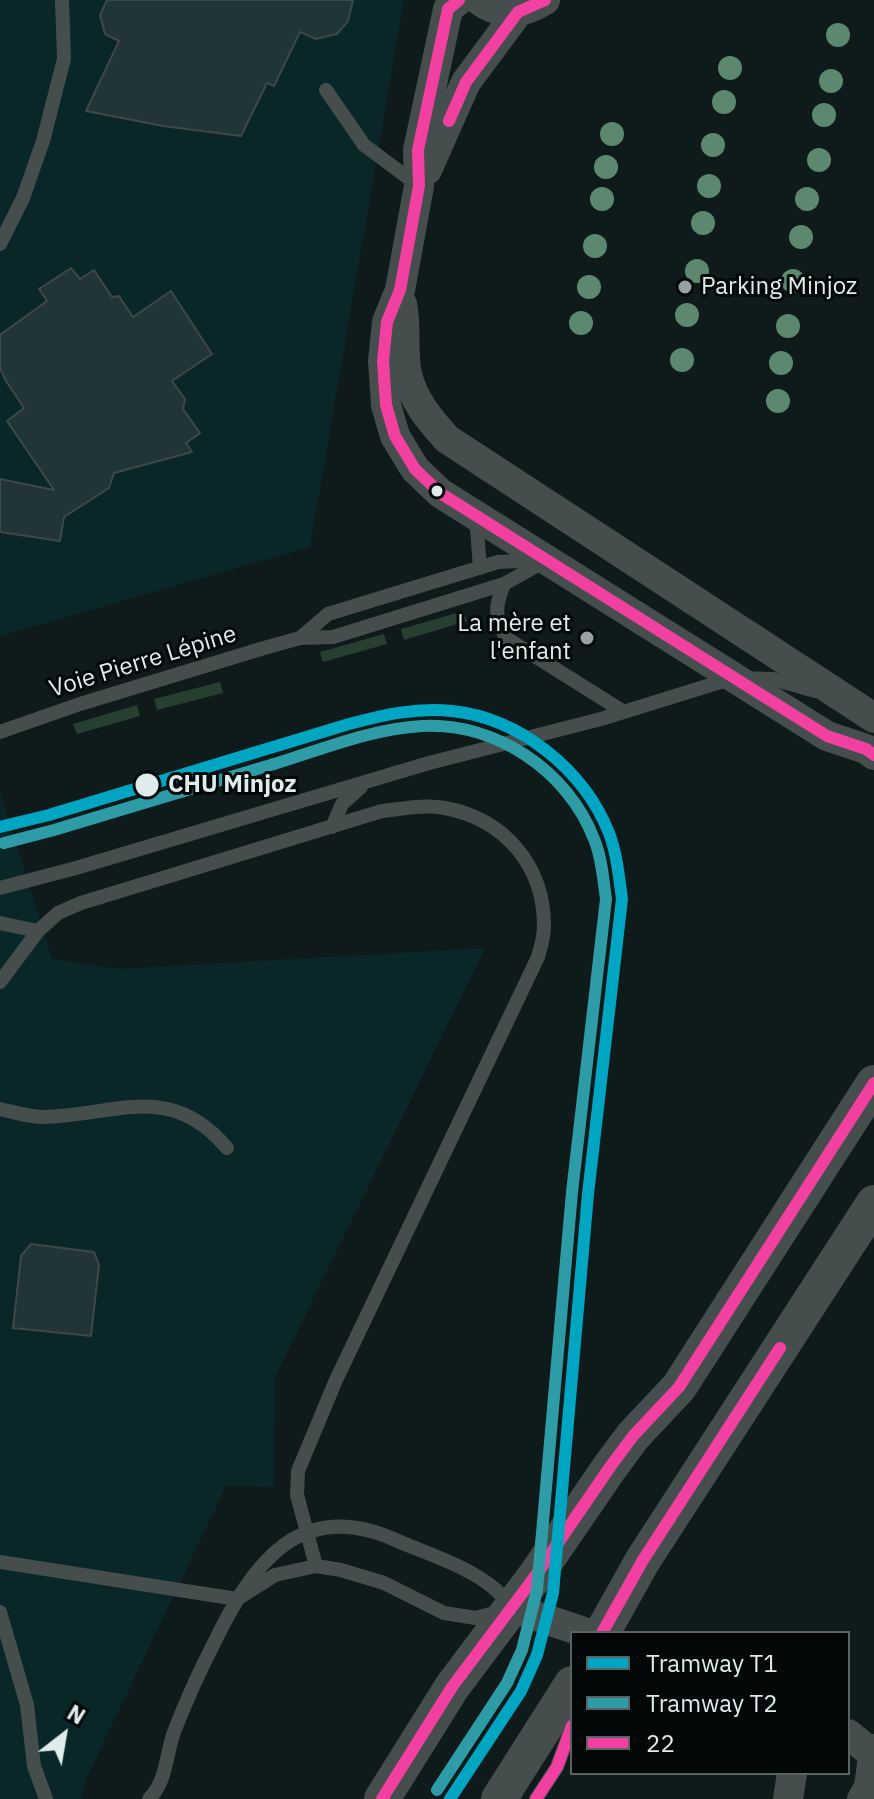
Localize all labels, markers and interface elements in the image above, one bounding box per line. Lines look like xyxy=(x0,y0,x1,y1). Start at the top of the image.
place label: Parking Minjoz xyxy=(701,273,857,301)
marker: Parking Minjoz xyxy=(676,278,694,296)
unlabelled marker xyxy=(429,483,445,499)
place label: La mère et l'enfant xyxy=(457,610,571,666)
street label: Voie Pierre Lépine xyxy=(46,620,240,704)
marker: La mère et l'enfant xyxy=(578,629,596,647)
marker: CHU Minjoz xyxy=(133,771,161,799)
place label: CHU Minjoz xyxy=(168,771,297,799)
legend xyxy=(570,1631,850,1775)
text: Tramway T1 xyxy=(646,1647,778,1679)
text: Tramway T2 xyxy=(646,1687,778,1719)
north arrow xyxy=(24,1695,104,1775)
text: N xyxy=(62,1697,91,1731)
text: 22 xyxy=(646,1727,675,1759)

